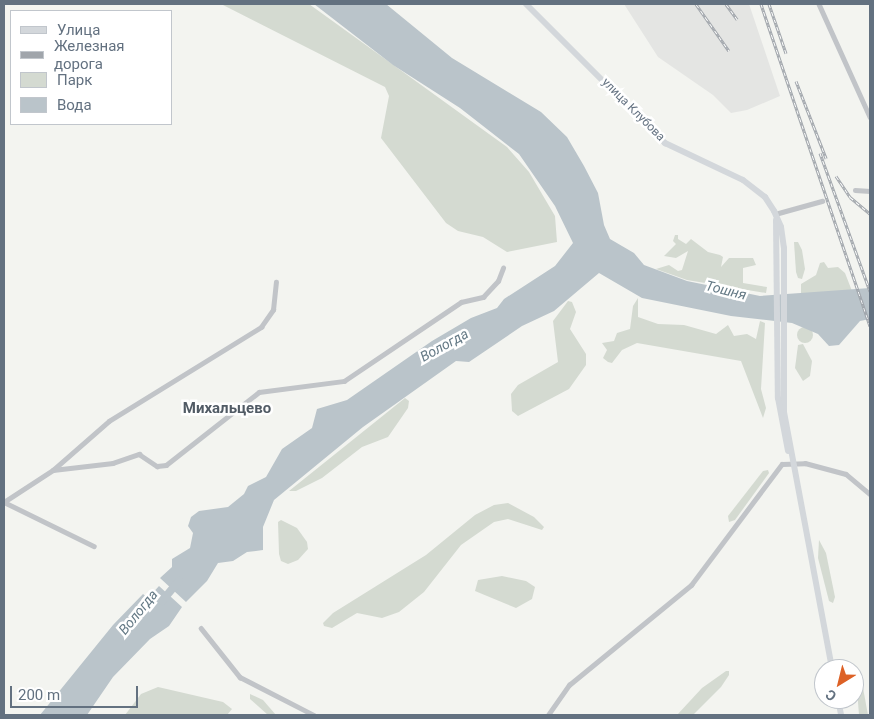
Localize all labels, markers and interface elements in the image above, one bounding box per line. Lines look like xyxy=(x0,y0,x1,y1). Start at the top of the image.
legend xyxy=(10,10,172,125)
text: Улица xyxy=(57,21,100,39)
text: Железная дорога xyxy=(54,37,125,73)
text: Парк xyxy=(57,71,92,89)
street label: улица Клубова xyxy=(599,76,667,144)
text: Вода xyxy=(57,96,92,114)
water label: Тошня xyxy=(704,277,748,303)
water label: Вологда xyxy=(417,325,471,365)
district label: Михальцево xyxy=(183,400,271,418)
water label: Вологда xyxy=(115,586,161,638)
north arrow xyxy=(814,659,864,709)
scale bar xyxy=(12,676,140,708)
text: 200 m xyxy=(18,686,60,704)
text: С xyxy=(822,686,839,704)

